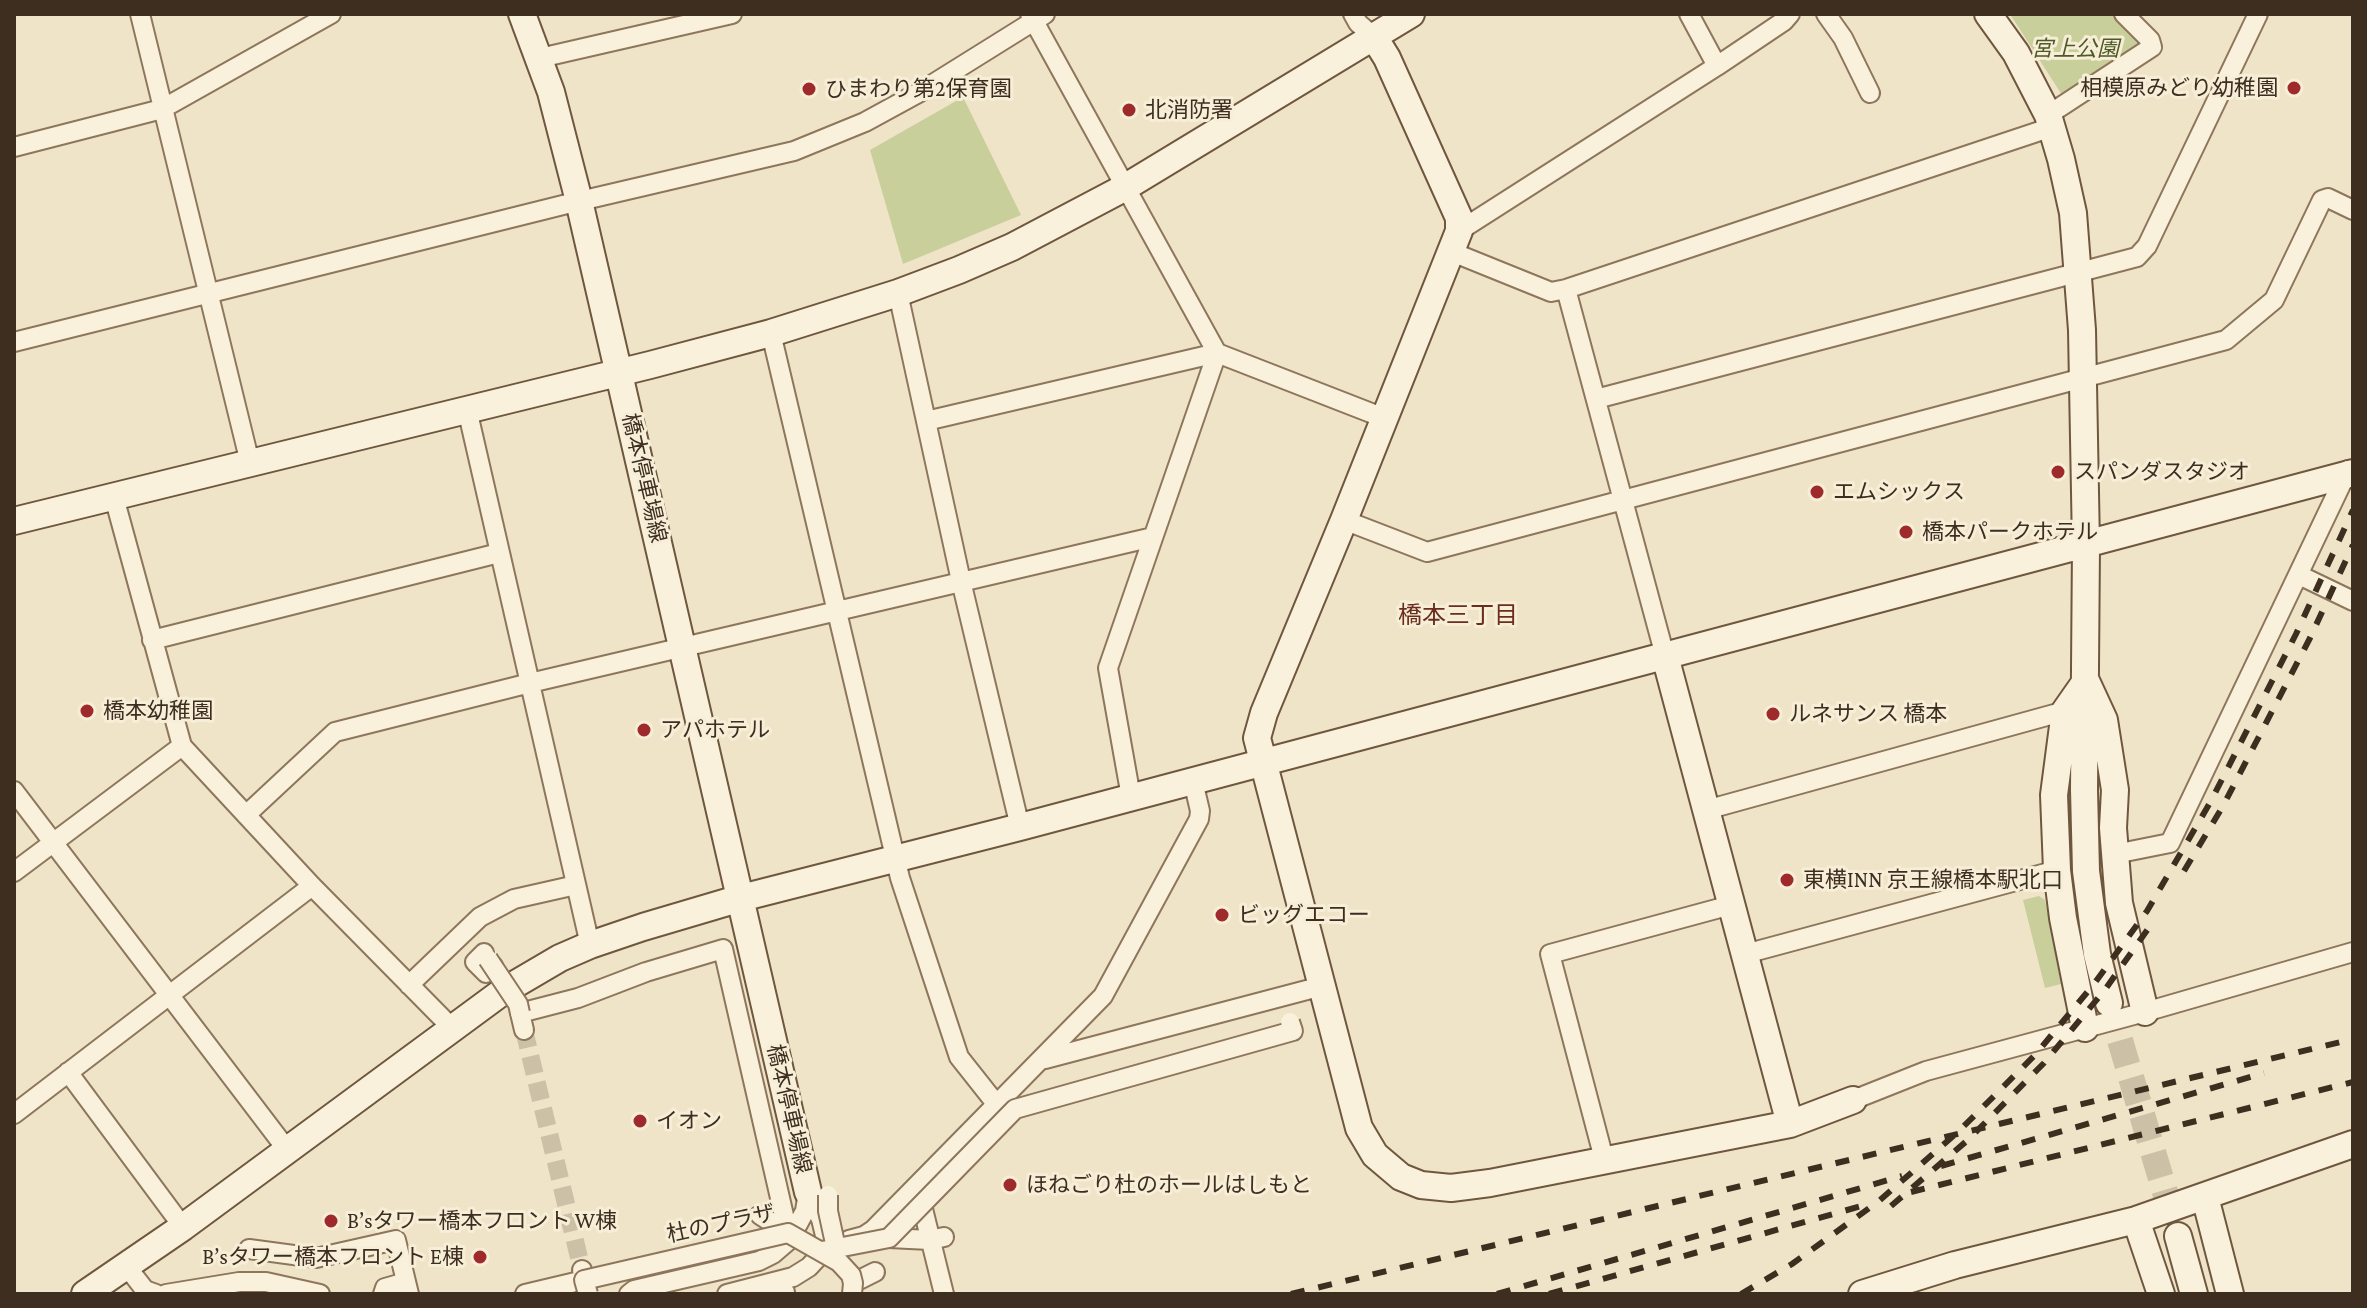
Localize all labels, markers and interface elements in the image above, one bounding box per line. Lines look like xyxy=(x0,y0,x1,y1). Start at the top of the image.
park label: 宮上公園 xyxy=(2031,36,2119,62)
place label: 相模原みどり幼稚園 xyxy=(2080,75,2278,101)
place label: ひまわり第2保育園 xyxy=(825,76,1011,102)
marker: 相模原みどり幼稚園 xyxy=(2285,79,2303,97)
marker: ひまわり第2保育園 xyxy=(800,80,818,98)
place label: 北消防署 xyxy=(1145,97,1233,123)
marker: 北消防署 xyxy=(1120,101,1138,119)
street label: 橋本停車場線 xyxy=(616,411,672,545)
place label: スパンダスタジオ xyxy=(2074,459,2250,485)
marker: スパンダスタジオ xyxy=(2049,463,2067,481)
place label: エムシックス xyxy=(1833,479,1965,505)
marker: エムシックス xyxy=(1808,483,1826,501)
place label: 橋本パークホテル xyxy=(1922,519,2098,545)
marker: 橋本パークホテル xyxy=(1897,523,1915,541)
district label: 橋本三丁目 xyxy=(1398,602,1518,630)
place label: 橋本幼稚園 xyxy=(103,698,213,724)
place label: ルネサンス 橋本 xyxy=(1789,701,1947,727)
marker: 橋本幼稚園 xyxy=(78,702,96,720)
marker: ルネサンス 橋本 xyxy=(1764,705,1782,723)
place label: アパホテル xyxy=(660,717,770,743)
marker: アパホテル xyxy=(635,721,653,739)
place label: 東横INN 京王線橋本駅北口 xyxy=(1803,867,2063,893)
marker: 東横INN 京王線橋本駅北口 xyxy=(1778,871,1796,889)
place label: ビッグエコー xyxy=(1238,902,1370,928)
marker: ビッグエコー xyxy=(1213,906,1231,924)
street label: 橋本停車場線 xyxy=(761,1042,817,1176)
place label: イオン xyxy=(656,1108,722,1134)
marker: イオン xyxy=(631,1112,649,1130)
place label: ほねごり杜のホールはしもと xyxy=(1026,1172,1312,1198)
marker: ほねごり杜のホールはしもと xyxy=(1001,1176,1019,1194)
street label: 杜のプラザ xyxy=(664,1200,778,1248)
place label: B’sタワー橋本フロント W棟 xyxy=(347,1208,617,1234)
marker: B’sタワー橋本フロント W棟 xyxy=(322,1212,340,1230)
place label: B’sタワー橋本フロント E棟 xyxy=(202,1244,464,1270)
marker: B’sタワー橋本フロント E棟 xyxy=(471,1248,489,1266)

